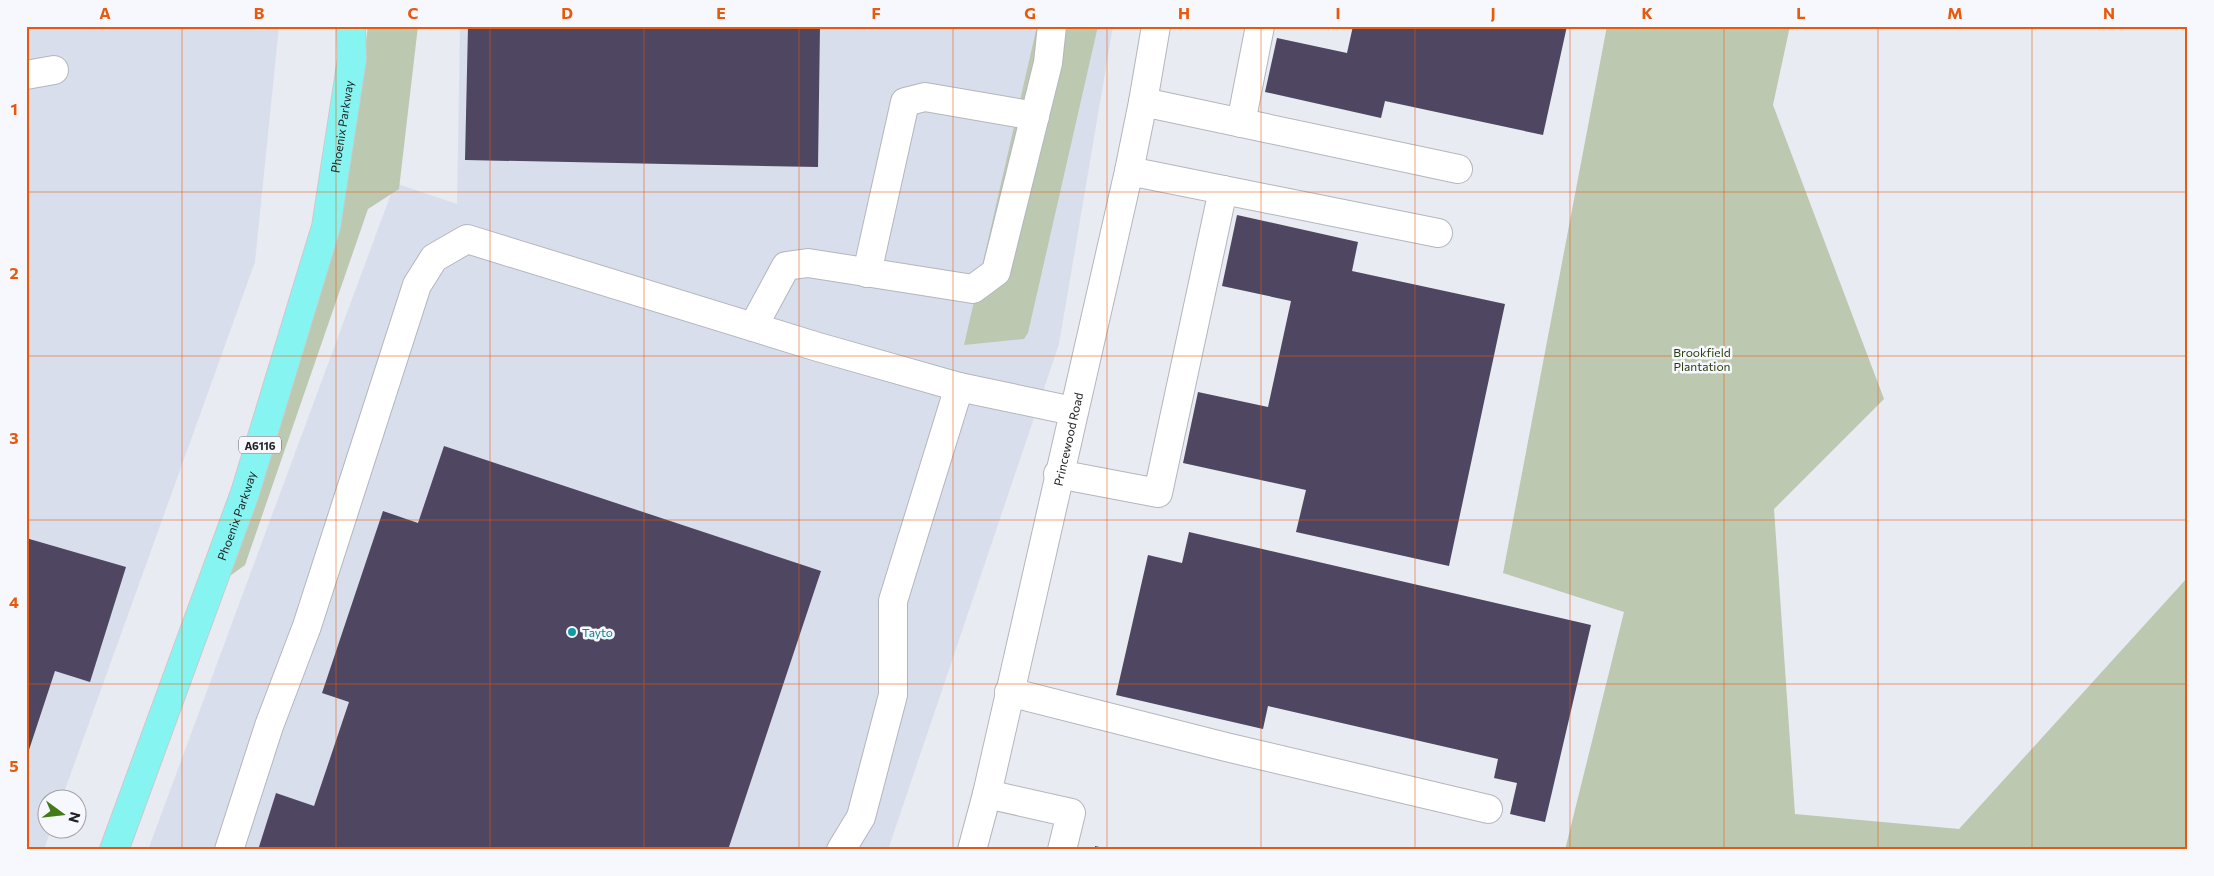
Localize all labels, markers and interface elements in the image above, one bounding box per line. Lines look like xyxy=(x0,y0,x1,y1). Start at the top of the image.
text: A xyxy=(99,3,111,22)
text: B xyxy=(254,3,265,22)
text: C xyxy=(408,3,419,22)
text: D xyxy=(561,3,573,22)
text: E xyxy=(716,3,726,22)
text: F xyxy=(871,3,881,22)
text: G xyxy=(1024,3,1036,22)
text: H xyxy=(1178,3,1190,22)
text: I xyxy=(1335,3,1341,22)
text: J xyxy=(1490,3,1496,22)
text: K xyxy=(1641,3,1653,22)
text: L xyxy=(1796,3,1806,22)
text: M xyxy=(1947,3,1963,22)
text: N xyxy=(2103,3,2115,22)
street label: Phoenix Parkway xyxy=(327,79,356,174)
text: 1 xyxy=(10,99,18,118)
text: 2 xyxy=(9,263,19,282)
park label: Brookfield Plantation xyxy=(1673,345,1731,373)
street label: Princewood Road xyxy=(1050,391,1085,487)
text: 3 xyxy=(9,428,19,447)
road number: A6116 xyxy=(239,436,281,454)
street label: Phoenix Parkway xyxy=(214,469,258,562)
text: 4 xyxy=(9,592,19,611)
place label: Tayto xyxy=(582,625,613,639)
marker: Tayto xyxy=(566,626,578,638)
text: 5 xyxy=(9,756,19,775)
north arrow xyxy=(38,788,88,838)
text: N xyxy=(65,810,85,825)

